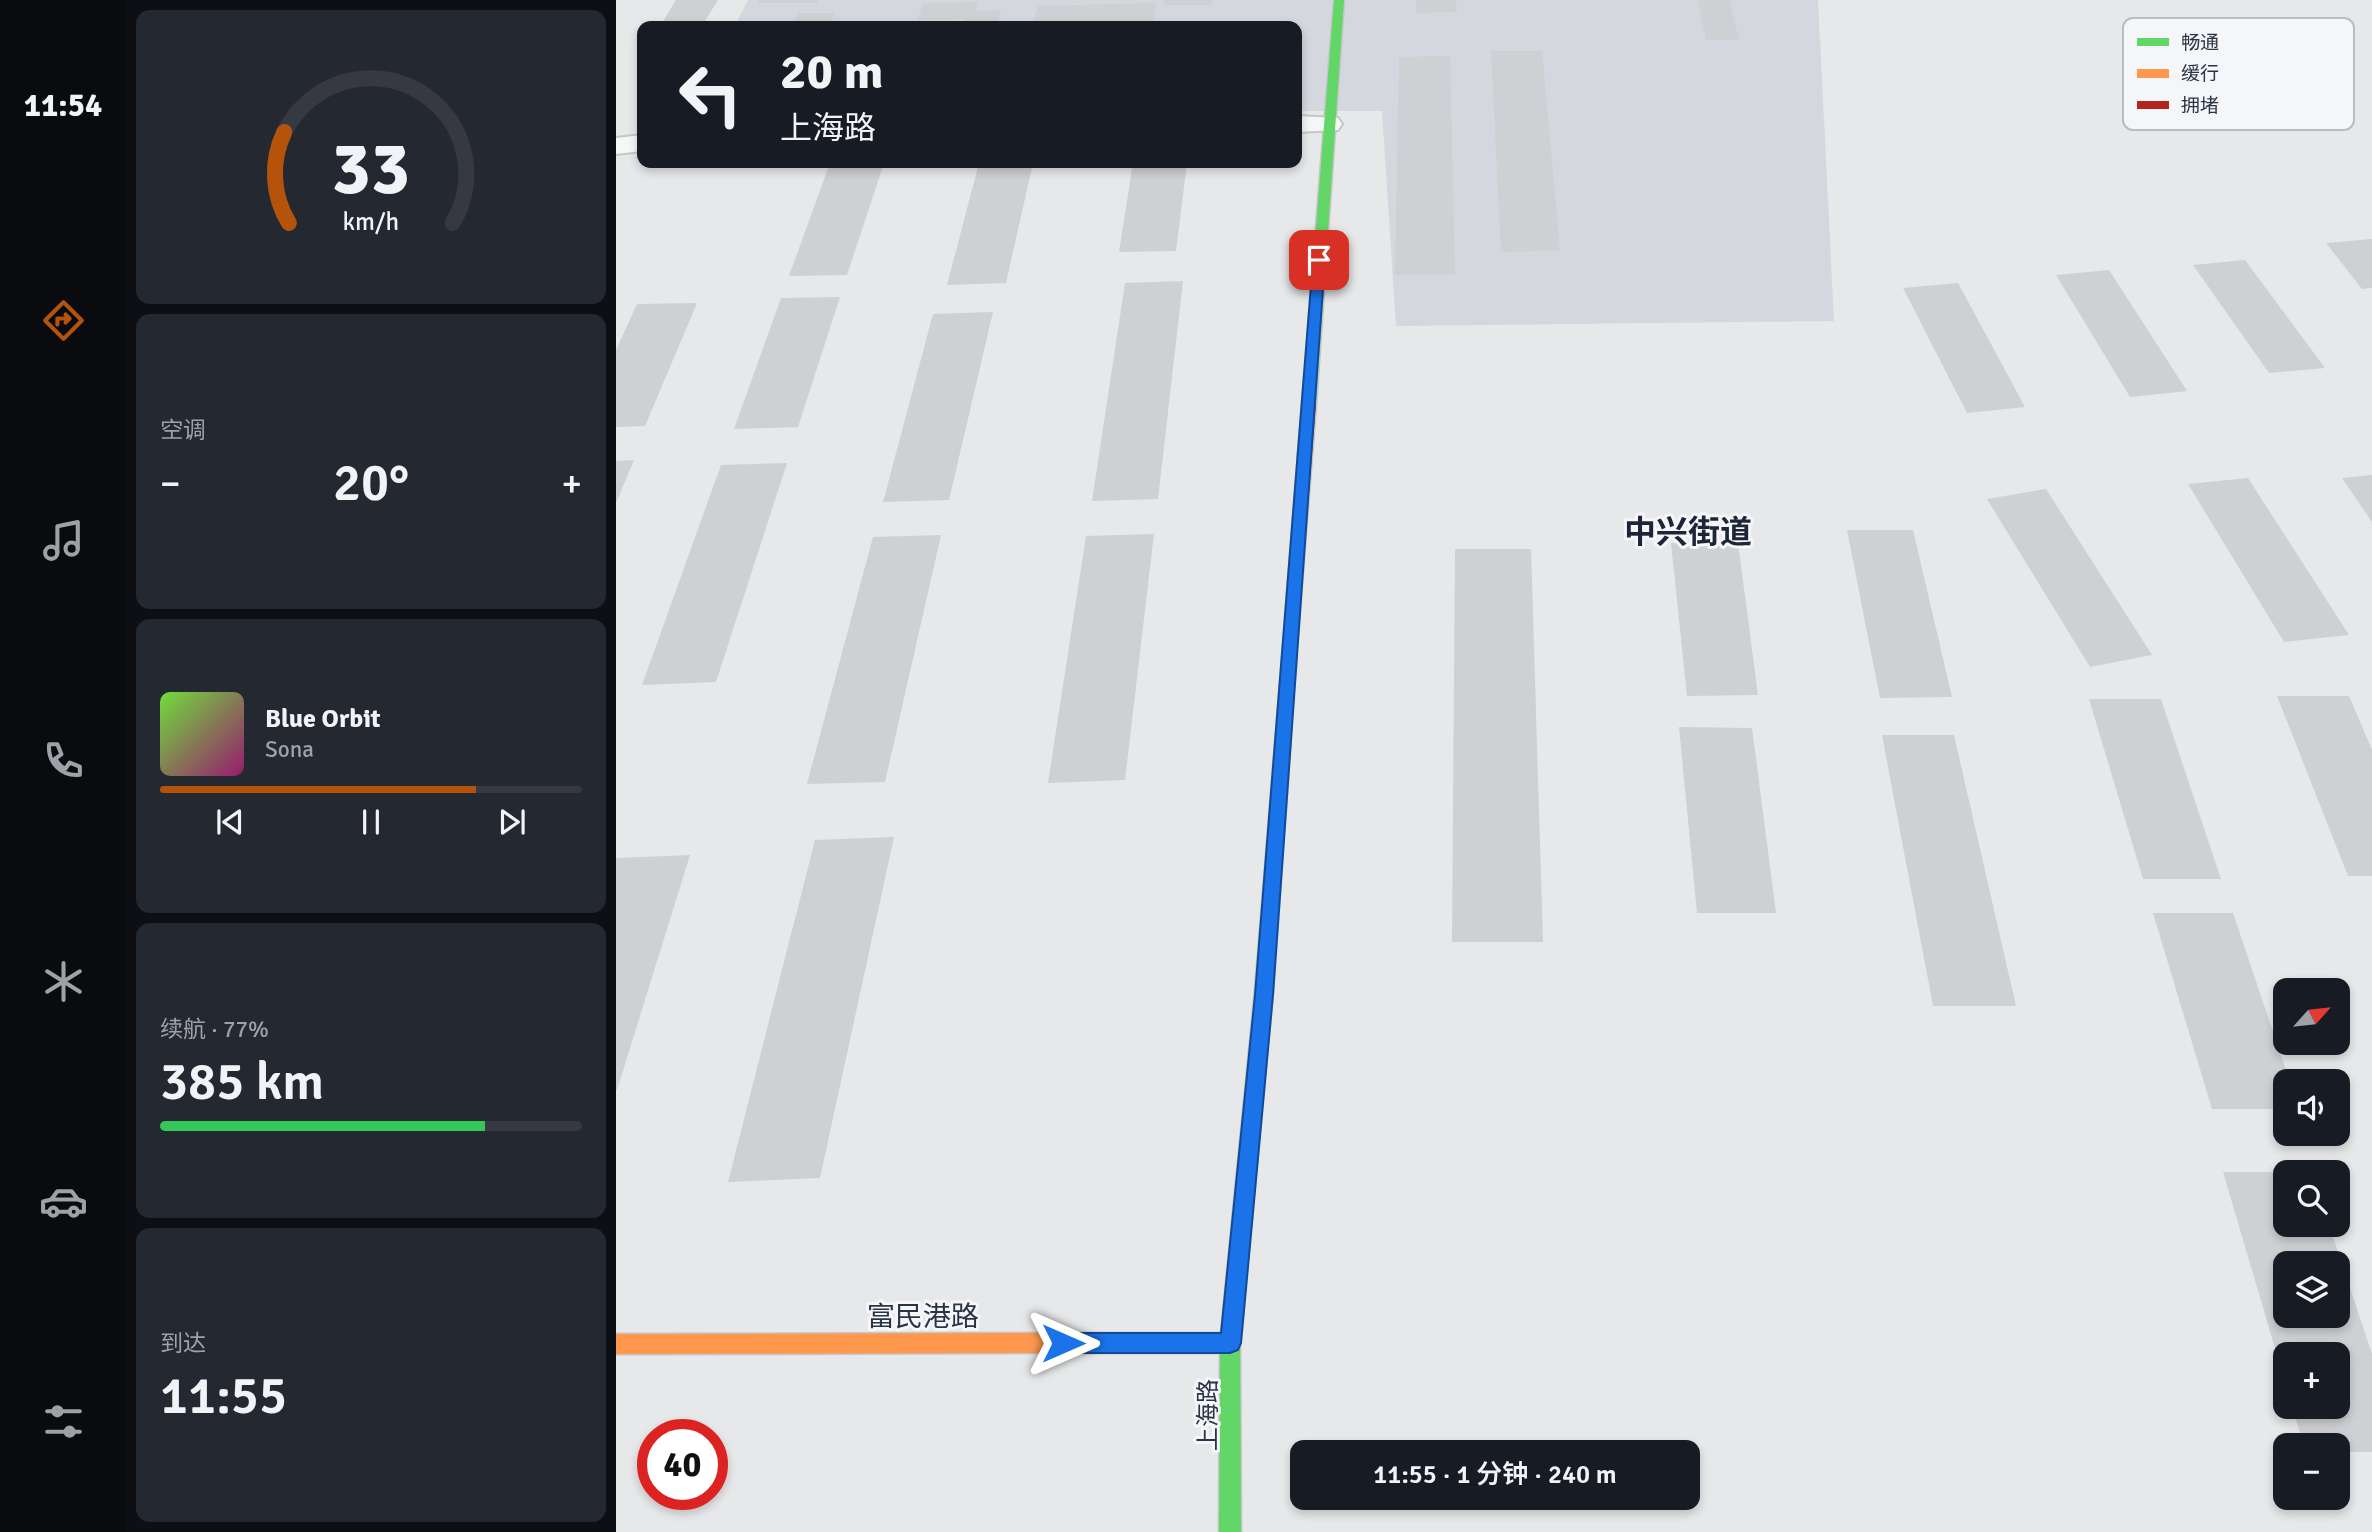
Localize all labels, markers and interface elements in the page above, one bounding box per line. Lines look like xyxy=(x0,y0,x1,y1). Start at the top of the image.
legend xyxy=(2123,18,2354,130)
text: 畅通 xyxy=(2181,31,2219,55)
text: 20 m xyxy=(780,42,883,102)
icon: left xyxy=(665,49,756,140)
text: 缓行 xyxy=(2181,62,2219,86)
text: 11:54 xyxy=(24,86,102,125)
text: 拥堵 xyxy=(2181,94,2219,118)
text: 上海路 xyxy=(780,109,876,148)
text: 33 xyxy=(332,126,410,215)
text: km/h xyxy=(343,206,399,237)
pin xyxy=(1289,230,1349,290)
icon: arrive xyxy=(1300,241,1338,279)
icon: directions xyxy=(39,296,88,345)
text: 空调 xyxy=(160,416,206,445)
text: 20° xyxy=(333,451,409,515)
text: − xyxy=(160,460,181,507)
text: + xyxy=(561,460,582,507)
district label: 中兴街道 xyxy=(1624,513,1752,552)
icon: music xyxy=(39,516,88,565)
text: Blue Orbit xyxy=(265,703,381,735)
text: Sona xyxy=(265,735,314,764)
icon: phone xyxy=(39,736,88,785)
icon: previous xyxy=(211,803,249,841)
icon: pause xyxy=(352,803,390,841)
icon: next xyxy=(493,803,531,841)
icon: climate xyxy=(39,957,88,1006)
north arrow xyxy=(2273,978,2350,1055)
map controls xyxy=(2273,978,2350,1510)
text: 续航 · 77% xyxy=(160,1015,269,1044)
text: 385 km xyxy=(160,1050,324,1114)
button: sound xyxy=(2273,1069,2350,1146)
button: search xyxy=(2273,1160,2350,1237)
icon: car xyxy=(39,1177,88,1226)
button: layers xyxy=(2273,1251,2350,1328)
street label: 富民港路 xyxy=(867,1300,979,1334)
position arrow xyxy=(1026,1306,1100,1380)
text: 到达 xyxy=(160,1329,206,1358)
button: + xyxy=(2273,1342,2350,1419)
text: 11:55 xyxy=(160,1364,287,1428)
street label: 上海路 xyxy=(1193,1379,1223,1451)
icon: filters xyxy=(39,1397,88,1446)
speed limit sign: 40 xyxy=(637,1419,728,1510)
button: − xyxy=(2273,1433,2350,1510)
text: 11:55 · 1 分钟 · 240 m xyxy=(1373,1459,1617,1491)

